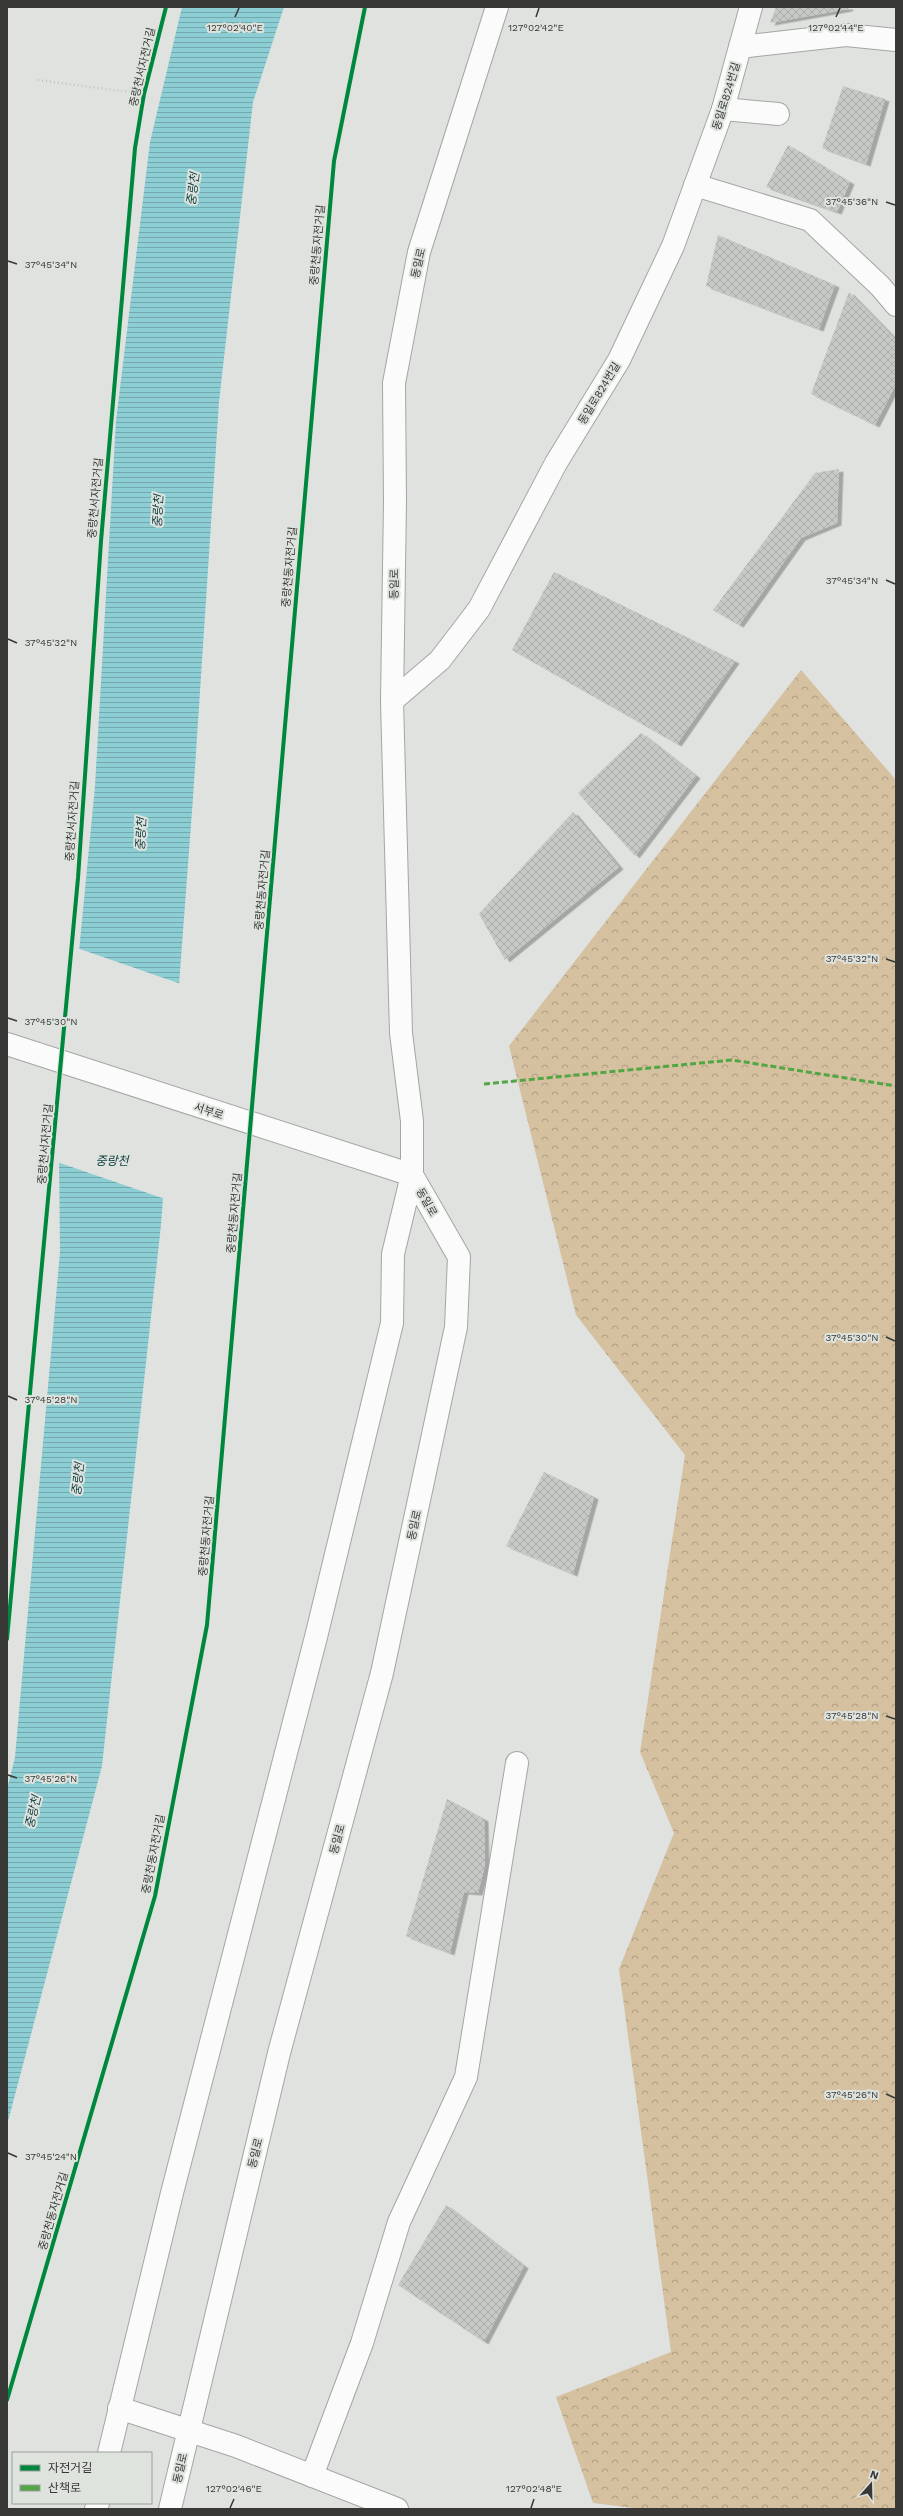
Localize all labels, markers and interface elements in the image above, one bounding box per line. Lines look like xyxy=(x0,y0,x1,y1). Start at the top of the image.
text: 127°02'40"E xyxy=(207,22,263,33)
text: 127°02'42"E xyxy=(508,22,564,33)
text: 127°02'44"E xyxy=(808,22,864,33)
street label: 중랑천서자전거길 xyxy=(127,26,158,108)
street label: 동일로824번길 xyxy=(710,61,743,132)
water label: 중랑천 xyxy=(184,170,202,206)
text: 37°45'36"N xyxy=(826,196,878,207)
street label: 중랑천동자전거길 xyxy=(307,204,328,286)
street label: 동일로 xyxy=(409,247,428,279)
text: 37°45'34"N xyxy=(25,259,77,270)
street label: 동일로824번길 xyxy=(576,360,623,427)
street label: 중랑천서자전거길 xyxy=(85,457,106,539)
water label: 중랑천 xyxy=(150,492,166,528)
street label: 중랑천동자전거길 xyxy=(279,526,300,608)
street label: 동일로 xyxy=(388,569,401,599)
text: 37°45'34"N xyxy=(826,575,878,586)
text: 37°45'32"N xyxy=(25,637,77,648)
street label: 중랑천서자전거길 xyxy=(63,780,82,862)
water label: 중랑천 xyxy=(133,815,149,851)
street label: 중랑천동자전거길 xyxy=(252,849,273,931)
text: 37°45'32"N xyxy=(826,953,878,964)
text: 37°45'30"N xyxy=(24,1016,78,1027)
street label: 서부로 xyxy=(192,1101,225,1122)
street label: 중랑천서자전거길 xyxy=(35,1103,56,1185)
water label: 중랑천 xyxy=(95,1154,131,1168)
street label: 중랑천동자전거길 xyxy=(224,1172,245,1254)
street label: 동일로 xyxy=(413,1186,440,1219)
text: 37°45'30"N xyxy=(825,1332,879,1343)
text: 37°45'28"N xyxy=(24,1394,78,1405)
water label: 중랑천 xyxy=(69,1460,87,1496)
street label: 중랑천동자전거길 xyxy=(196,1495,217,1577)
street label: 동일로 xyxy=(405,1509,424,1541)
text: 37°45'28"N xyxy=(825,1710,879,1721)
text: 37°45'26"N xyxy=(25,1773,77,1784)
water label: 중랑천 xyxy=(22,1792,44,1830)
street label: 중랑천동자전거길 xyxy=(139,1813,168,1895)
street label: 동일로 xyxy=(327,1823,348,1855)
text: 37°45'26"N xyxy=(826,2089,878,2100)
street label: 동일로 xyxy=(246,2137,265,2169)
text: 37°45'24"N xyxy=(25,2151,77,2162)
street label: 중랑천동자전거길 xyxy=(36,2170,71,2252)
legend xyxy=(12,2452,152,2504)
street label: 동일로 xyxy=(171,2452,190,2484)
text: 자전거길 xyxy=(48,2461,92,2475)
north arrow xyxy=(851,2464,891,2504)
text: N xyxy=(868,2468,880,2483)
text: 산책로 xyxy=(48,2481,81,2495)
text: 127°02'46"E xyxy=(206,2483,262,2494)
text: 127°02'48"E xyxy=(506,2483,562,2494)

